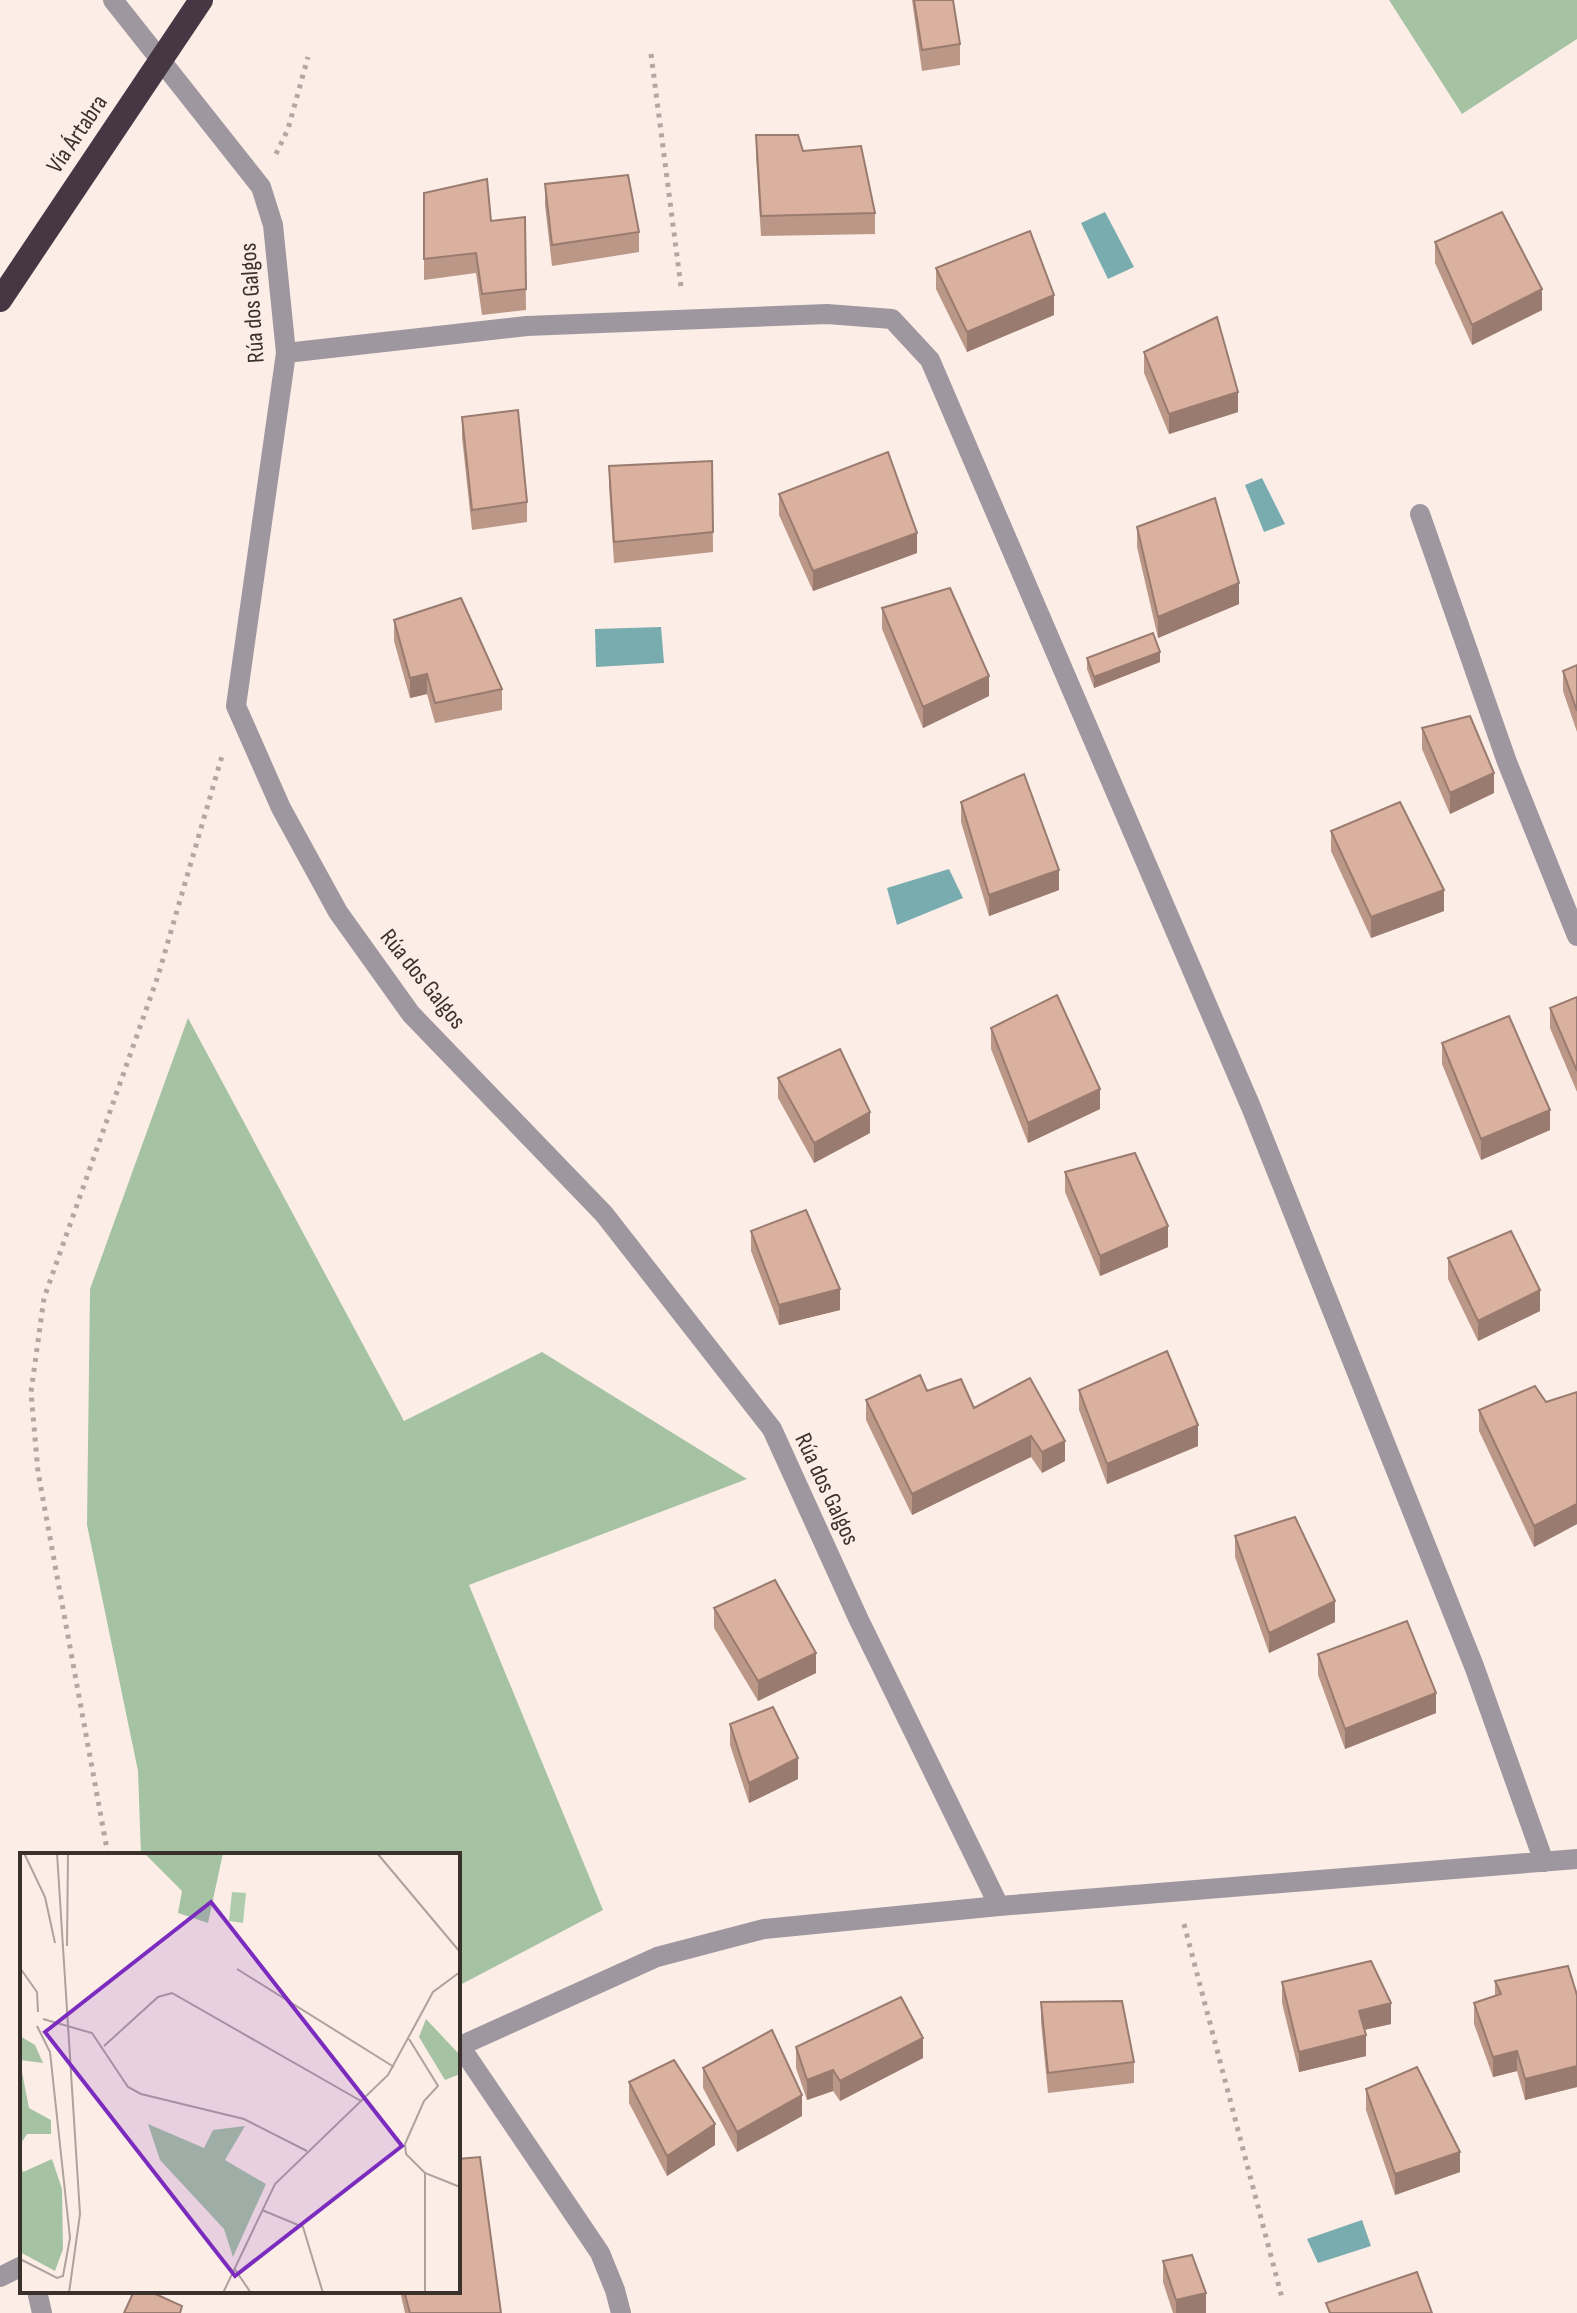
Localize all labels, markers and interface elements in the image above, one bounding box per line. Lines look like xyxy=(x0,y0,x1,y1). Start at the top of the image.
street label: Vía Ártabra xyxy=(40,89,114,179)
street label: Rúa dos Galgos xyxy=(233,242,271,364)
street label: Rúa dos Galgos xyxy=(374,923,472,1035)
street label: Rúa dos Galgos xyxy=(788,1428,866,1550)
inset map xyxy=(20,1853,460,2293)

